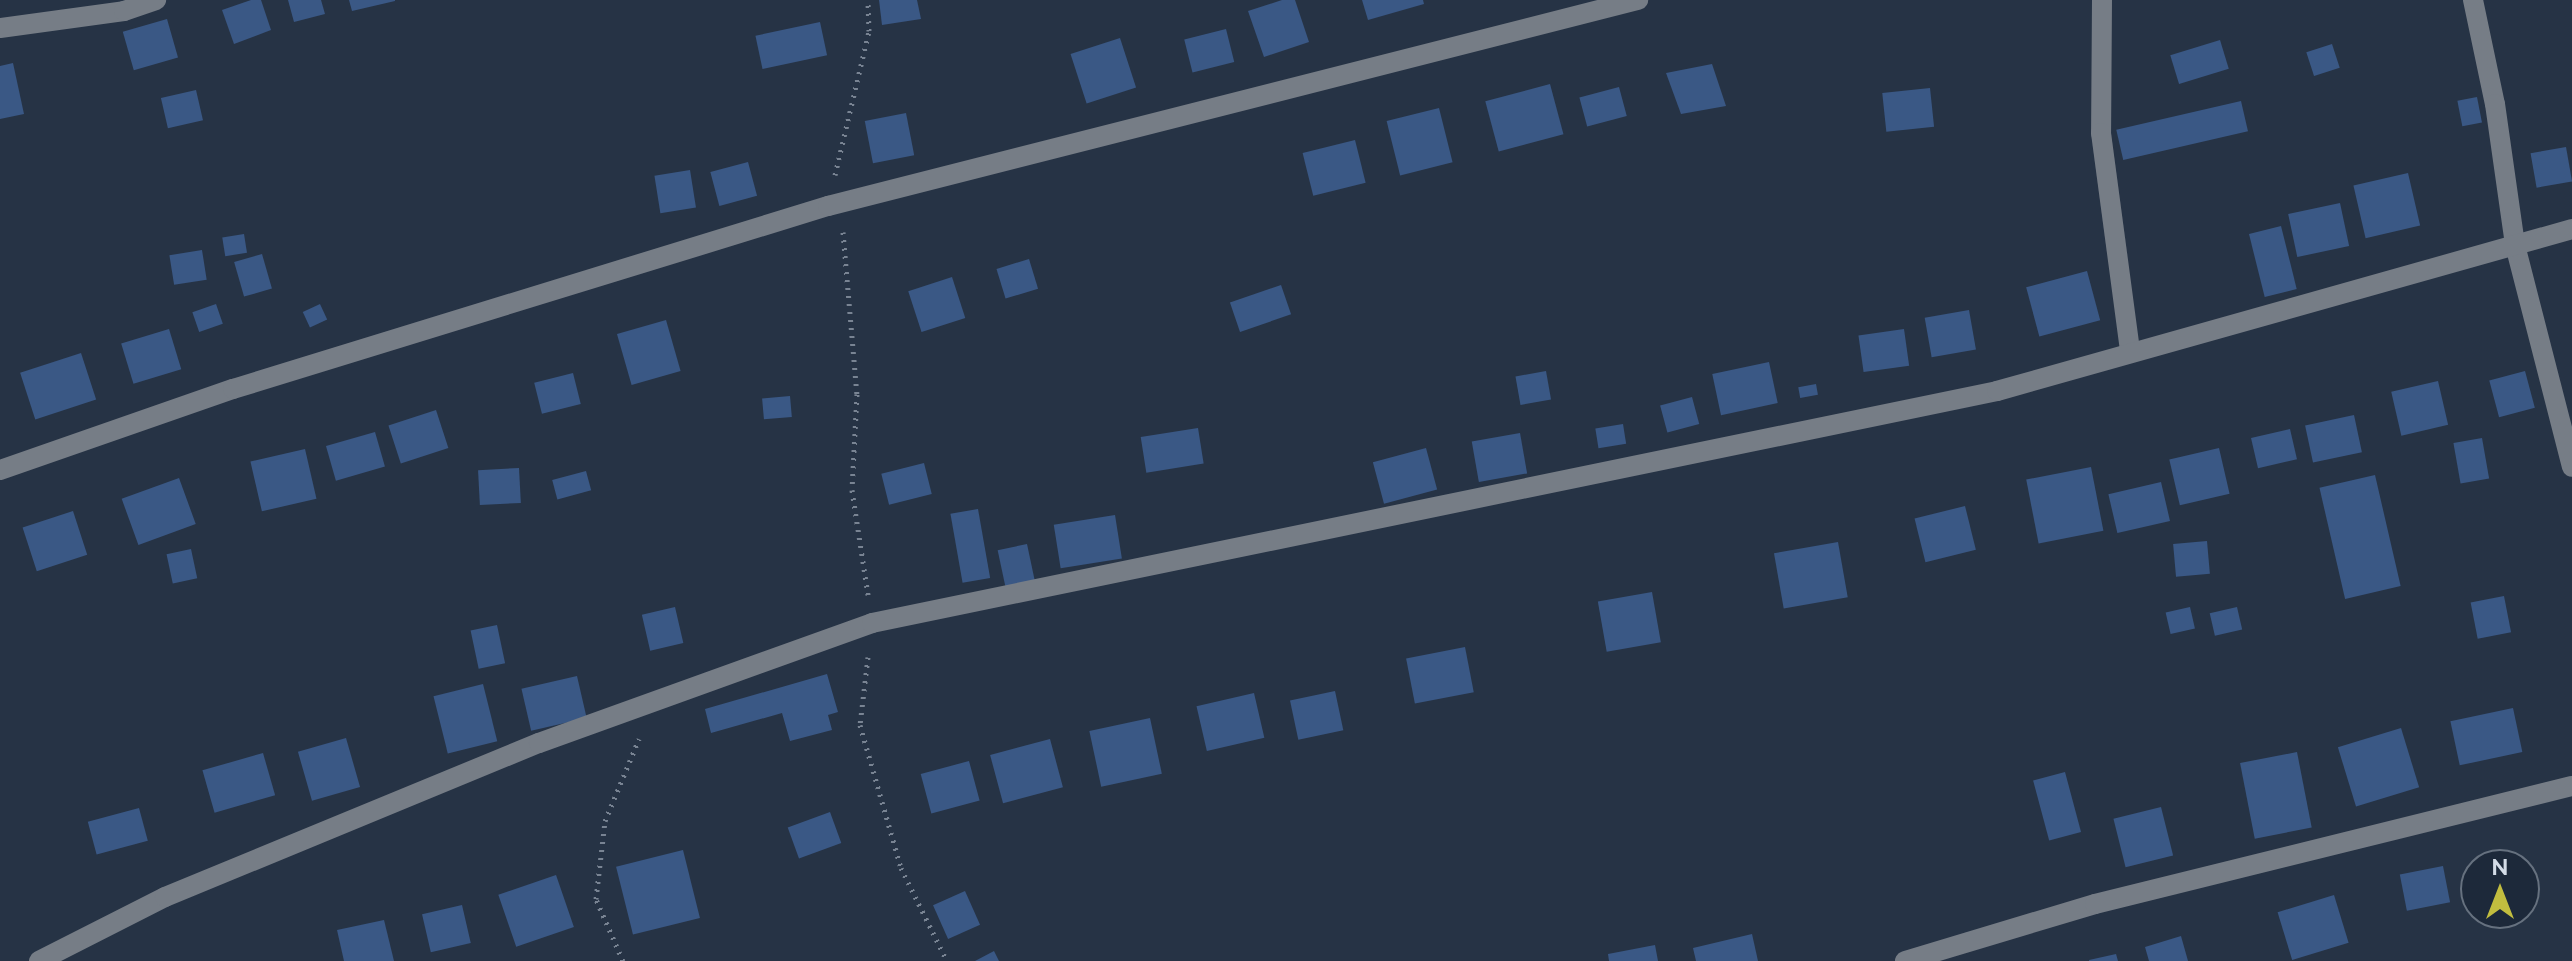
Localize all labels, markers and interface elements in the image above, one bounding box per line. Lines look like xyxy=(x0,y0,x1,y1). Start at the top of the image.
north arrow xyxy=(2460,849,2540,929)
text: N xyxy=(2492,854,2508,880)

